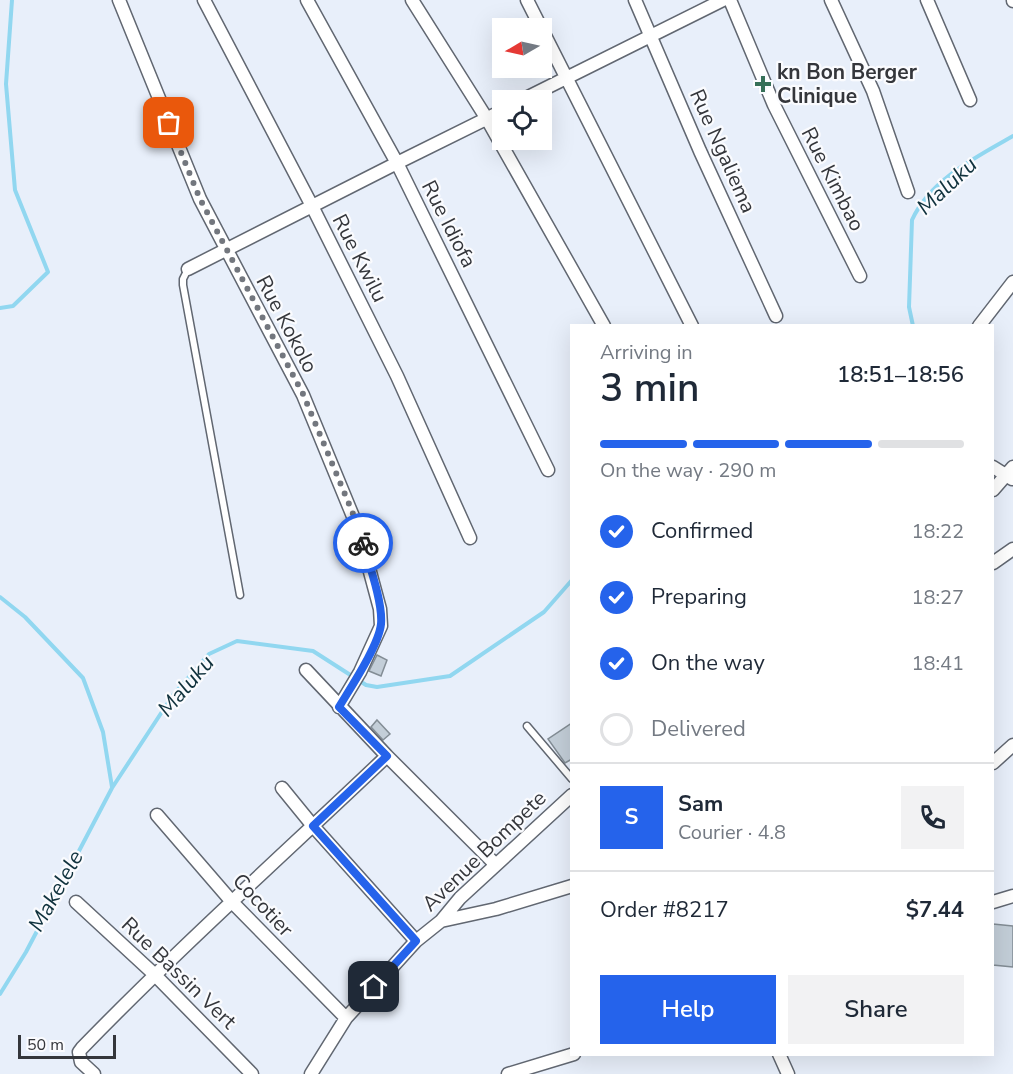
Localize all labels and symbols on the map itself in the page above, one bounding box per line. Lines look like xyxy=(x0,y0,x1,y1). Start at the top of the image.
north arrow xyxy=(492,18,552,78)
place label: kn Bon Berger Clinique xyxy=(777,58,918,110)
marker: kn Bon Berger Clinique xyxy=(754,75,772,93)
street label: Rue Ngaliema xyxy=(683,85,763,217)
pin xyxy=(143,97,194,148)
street label: Rue Kimbao xyxy=(795,122,871,236)
water label: Maluku xyxy=(910,150,984,222)
street label: Rue Idiofa xyxy=(415,176,483,272)
street label: Rue Kwilu xyxy=(326,209,394,307)
street label: Rue Kokolo xyxy=(250,270,324,378)
courier xyxy=(333,513,393,573)
water label: Maluku xyxy=(151,649,221,723)
street label: Avenue Bompete xyxy=(416,784,552,918)
water label: Makelele xyxy=(21,845,91,937)
street label: Cocotier xyxy=(226,867,300,943)
street label: Rue Bassin Vert xyxy=(115,911,243,1036)
pin xyxy=(348,961,399,1012)
scale bar xyxy=(18,1032,116,1060)

